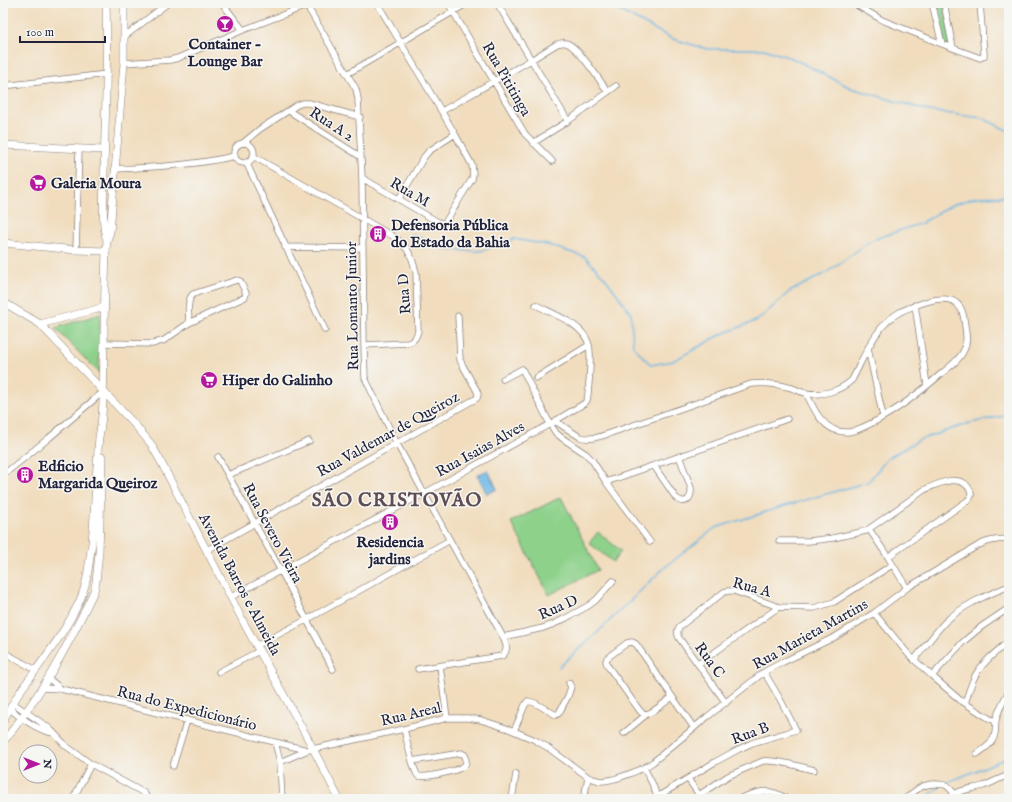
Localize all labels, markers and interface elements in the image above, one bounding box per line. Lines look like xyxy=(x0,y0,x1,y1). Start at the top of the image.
bar icon: Container - Lounge Bar xyxy=(215,14,235,34)
scale bar xyxy=(20,18,105,44)
text: 100 m xyxy=(26,25,54,40)
place label: Container - Lounge Bar xyxy=(188,35,263,71)
street label: Rua Pititinga xyxy=(478,39,536,120)
street label: Rua A 2 xyxy=(306,103,358,146)
supermarket icon: Galeria Moura xyxy=(28,173,48,193)
street label: Rua M xyxy=(386,173,433,211)
place label: Galeria Moura xyxy=(51,174,142,193)
place label: Defensoria Pública do Estado da Bahia xyxy=(391,216,510,252)
building icon: Defensoria Pública do Estado da Bahia xyxy=(368,224,388,244)
street label: Rua Lomanto Junior xyxy=(342,241,363,371)
street label: Rua D xyxy=(394,273,415,315)
supermarket icon: Hiper do Galinho xyxy=(199,370,219,390)
place label: Hiper do Galinho xyxy=(222,371,333,390)
street label: Rua Valdemar de Queiroz xyxy=(314,387,463,481)
street label: Rua Isaias Alves xyxy=(432,417,528,482)
place label: Edficio Margarida Queiroz xyxy=(38,457,157,493)
building icon: Edficio Margarida Queiroz xyxy=(15,465,35,485)
street label: Rua Severo Vieira xyxy=(238,480,307,587)
district label: SÃO CRISTOVÃO xyxy=(312,488,482,513)
street label: Avenida Barros e Almeida xyxy=(194,509,285,659)
building icon: Residencia jardins xyxy=(380,512,400,532)
place label: Residencia jardins xyxy=(356,533,424,569)
street label: Rua A xyxy=(731,573,774,602)
street label: Rua D xyxy=(536,590,581,624)
street label: Rua Marieta Martins xyxy=(749,595,871,674)
street label: Rua C xyxy=(690,639,729,682)
street label: Rua do Expedicionário xyxy=(115,682,259,735)
street label: Rua Areal xyxy=(379,698,444,731)
street label: Rua B xyxy=(729,718,772,749)
north arrow xyxy=(18,744,58,784)
text: N xyxy=(40,758,54,769)

